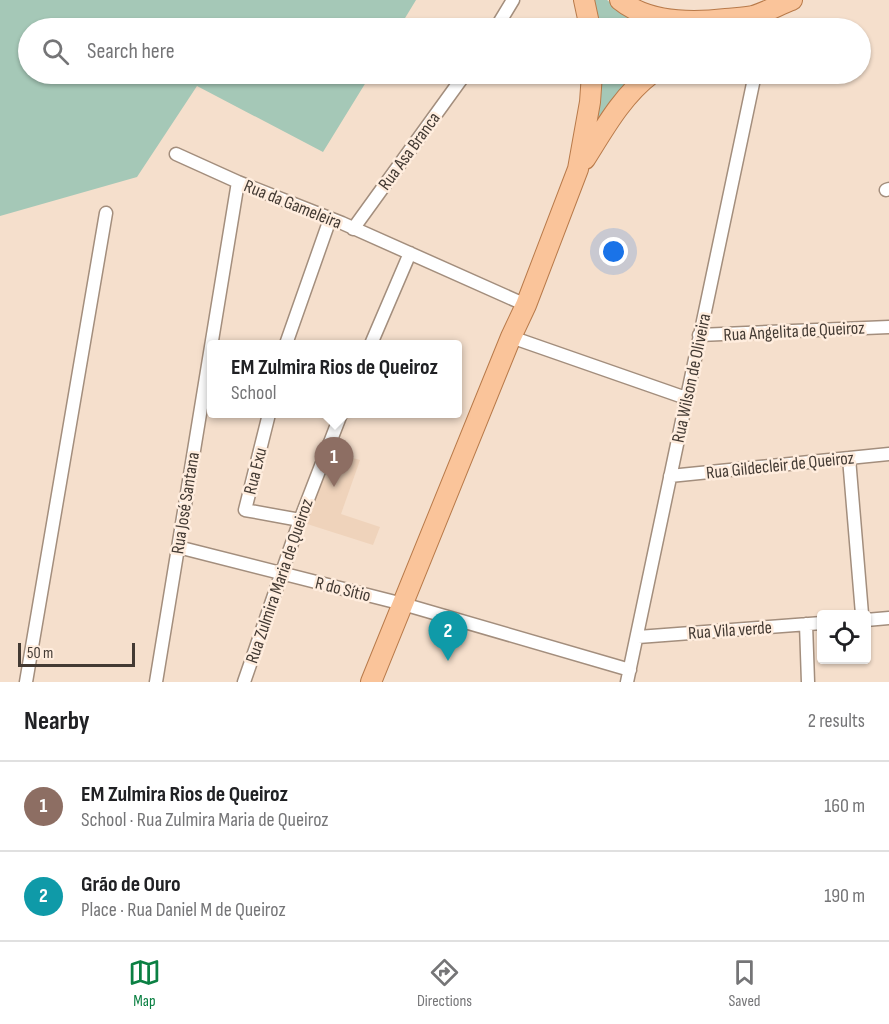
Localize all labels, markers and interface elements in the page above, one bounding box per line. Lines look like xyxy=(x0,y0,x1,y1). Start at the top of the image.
search box xyxy=(18,18,871,84)
icon: search xyxy=(39,35,72,68)
text: Search here xyxy=(87,38,174,65)
street label: Rua Asa Branca xyxy=(374,108,445,194)
street label: Rua da Gameleira xyxy=(241,175,345,234)
your location xyxy=(599,237,628,266)
street label: Rua Wilson de Oliveira xyxy=(668,312,715,445)
street label: Rua Angelita de Queiroz xyxy=(723,317,866,346)
popup xyxy=(207,340,462,418)
text: EM Zulmira Rios de Queiroz xyxy=(231,354,438,381)
text: School xyxy=(231,381,276,405)
pin: 1 xyxy=(314,438,354,487)
street label: Rua Exu xyxy=(240,446,271,497)
street label: Rua Gildecleir de Queiroz xyxy=(705,447,856,484)
street label: Rua José Santana xyxy=(167,451,204,555)
street label: Rua Zulmira Maria de Queiroz xyxy=(241,496,318,666)
street label: R do Sítio xyxy=(313,572,373,606)
map controls xyxy=(817,610,871,664)
button: locate xyxy=(817,610,871,664)
pin: 2 xyxy=(428,612,468,661)
street label: Rua Vila verde xyxy=(687,617,773,644)
scale bar xyxy=(18,640,135,668)
text: 50 m xyxy=(27,644,53,663)
text: Nearby xyxy=(24,706,90,737)
text: 2 results xyxy=(808,709,865,733)
text: EM Zulmira Rios de Queiroz xyxy=(81,781,288,808)
text: 1 xyxy=(40,794,47,818)
text: 160 m xyxy=(824,794,865,818)
text: School · Rua Zulmira Maria de Queiroz xyxy=(81,808,328,832)
text: Grão de Ouro xyxy=(81,871,181,898)
text: 2 xyxy=(39,884,48,908)
text: 190 m xyxy=(824,884,865,908)
text: Place · Rua Daniel M de Queiroz xyxy=(81,898,286,922)
tab: Map xyxy=(128,956,161,1011)
tab: Directions xyxy=(417,956,472,1011)
tab: Saved xyxy=(728,956,761,1011)

